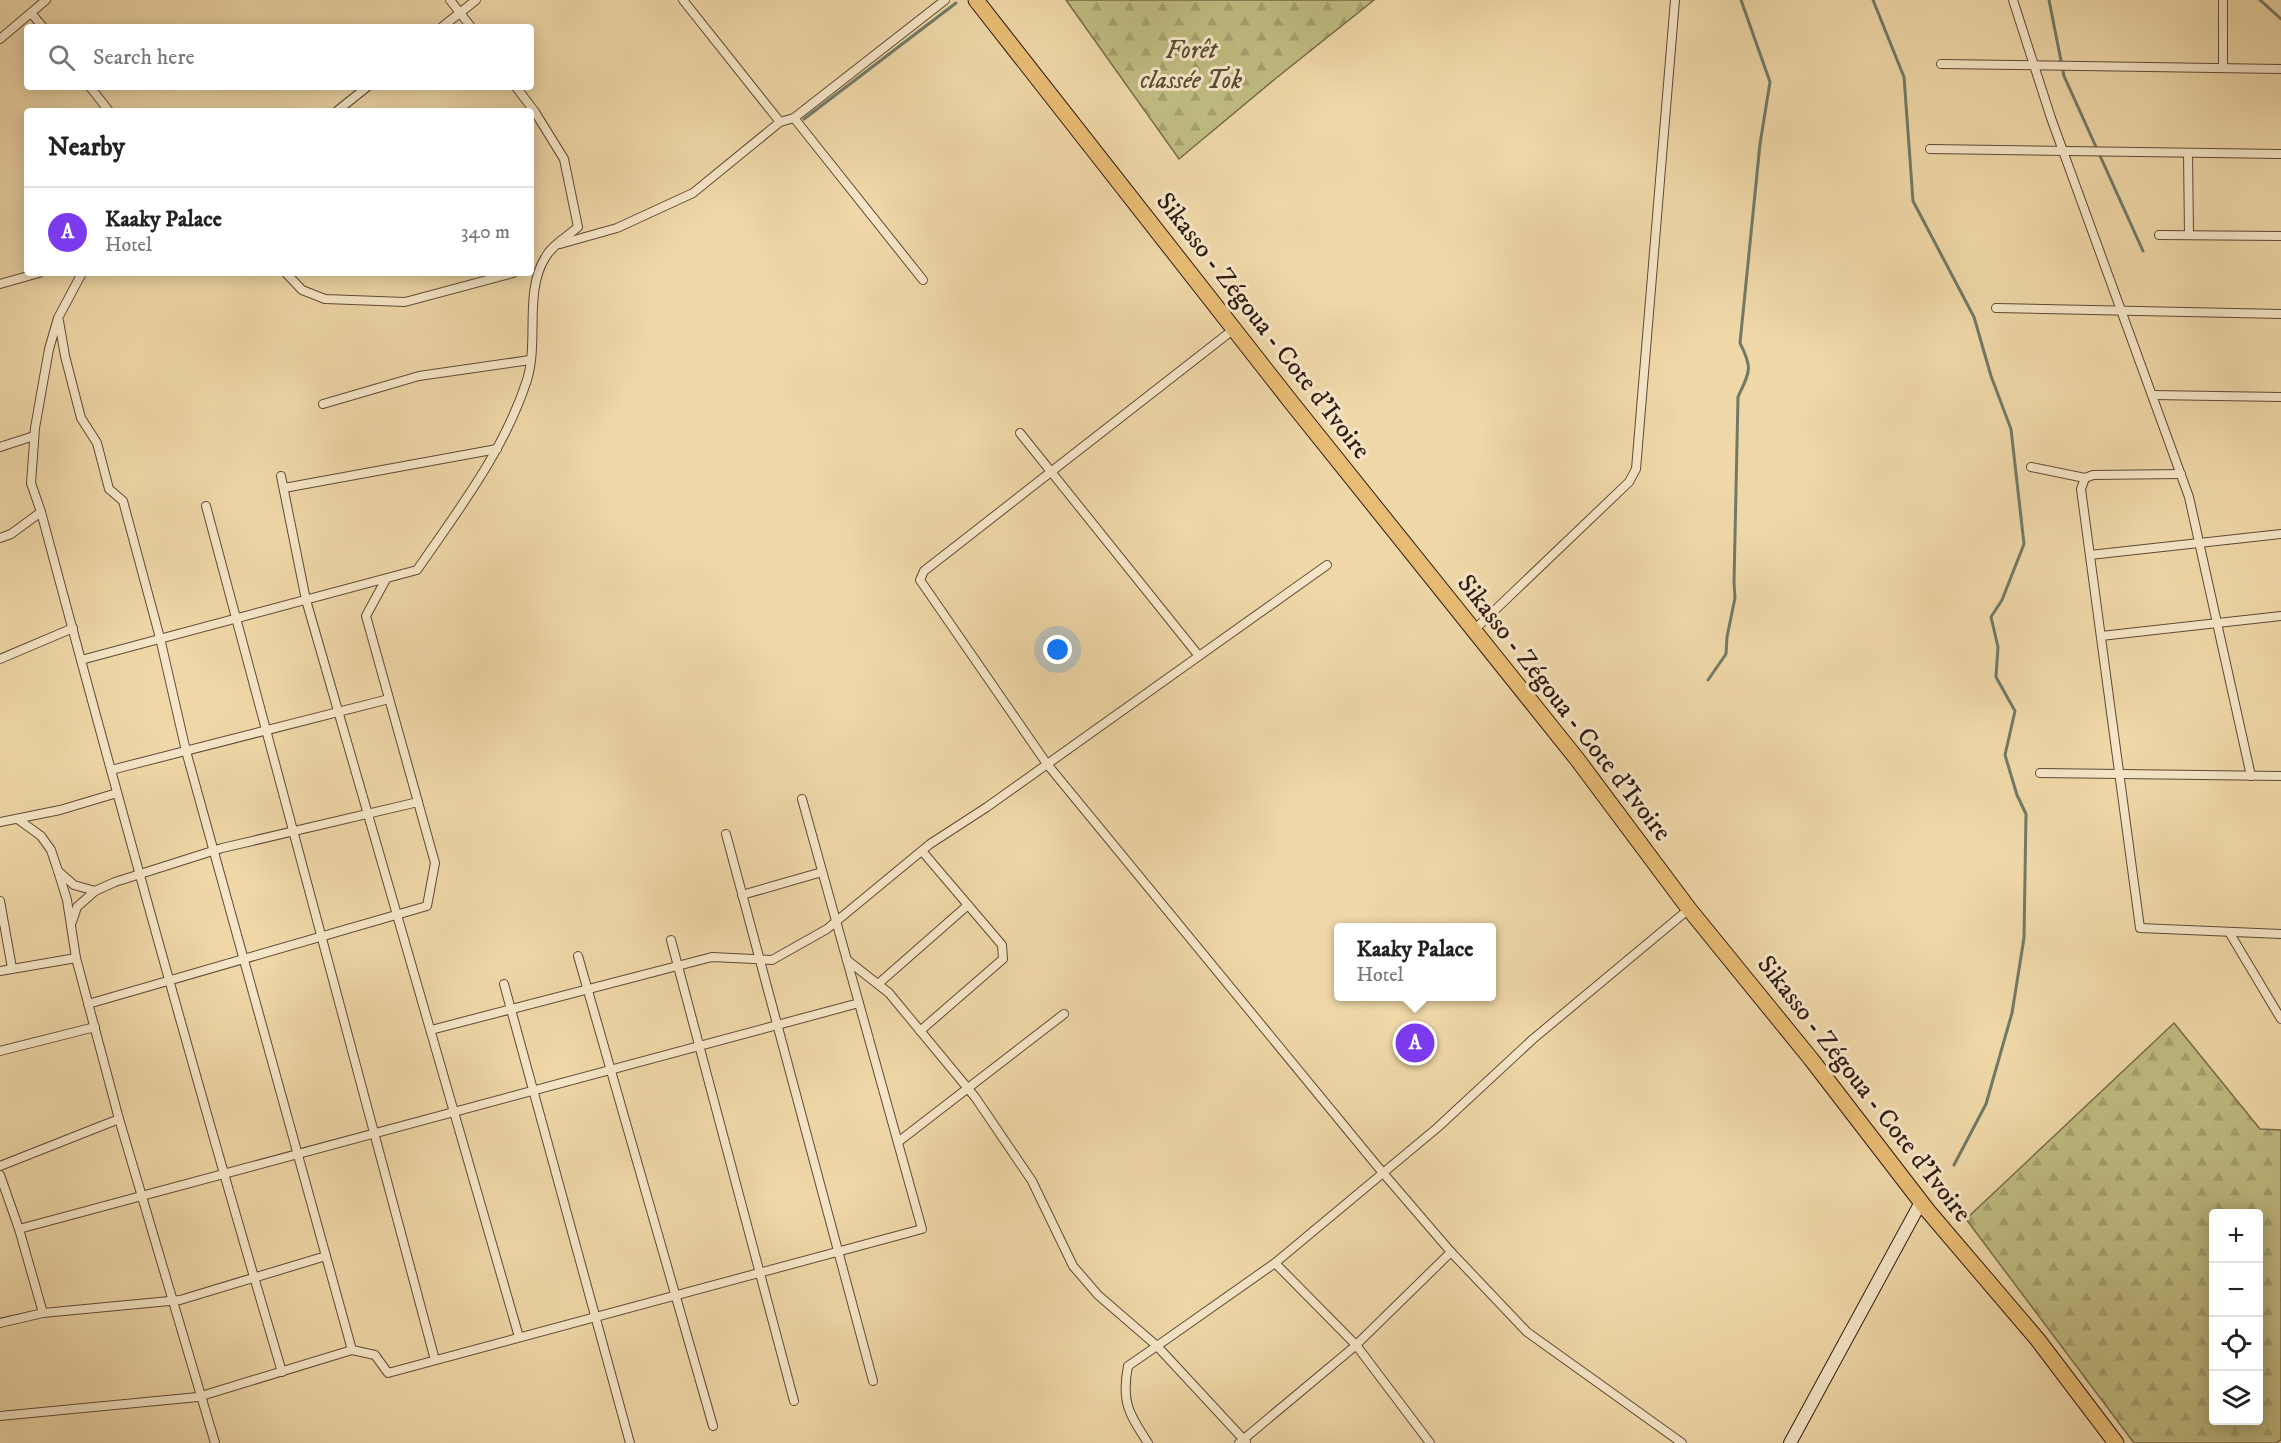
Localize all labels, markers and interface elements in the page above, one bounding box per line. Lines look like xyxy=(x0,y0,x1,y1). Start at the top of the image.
search box xyxy=(24,24,534,90)
park label: Forêt classée Tok xyxy=(1140,34,1242,97)
icon: search xyxy=(45,41,78,74)
text: Search here xyxy=(93,44,195,71)
text: Nearby xyxy=(48,131,125,164)
street label: Sikasso - Zégoua - Cote d'Ivoire xyxy=(1149,186,1377,466)
text: Kaaky Palace xyxy=(105,206,222,233)
text: A xyxy=(61,220,74,245)
text: 340 m xyxy=(461,220,510,245)
text: Hotel xyxy=(105,233,152,258)
street label: Sikasso - Zégoua - Cote d'Ivoire xyxy=(1450,568,1678,848)
your location xyxy=(1043,635,1072,664)
popup xyxy=(1334,923,1496,1001)
text: Kaaky Palace xyxy=(1357,936,1473,963)
street label: Sikasso - Zégoua - Cote d'Ivoire xyxy=(1750,949,1978,1229)
text: Hotel xyxy=(1357,963,1403,988)
pin: A xyxy=(1396,1020,1434,1066)
map controls xyxy=(2209,1209,2263,1425)
button: + xyxy=(2209,1209,2263,1263)
button: − xyxy=(2209,1263,2263,1317)
button: locate xyxy=(2209,1317,2263,1371)
button: layers xyxy=(2209,1371,2263,1425)

